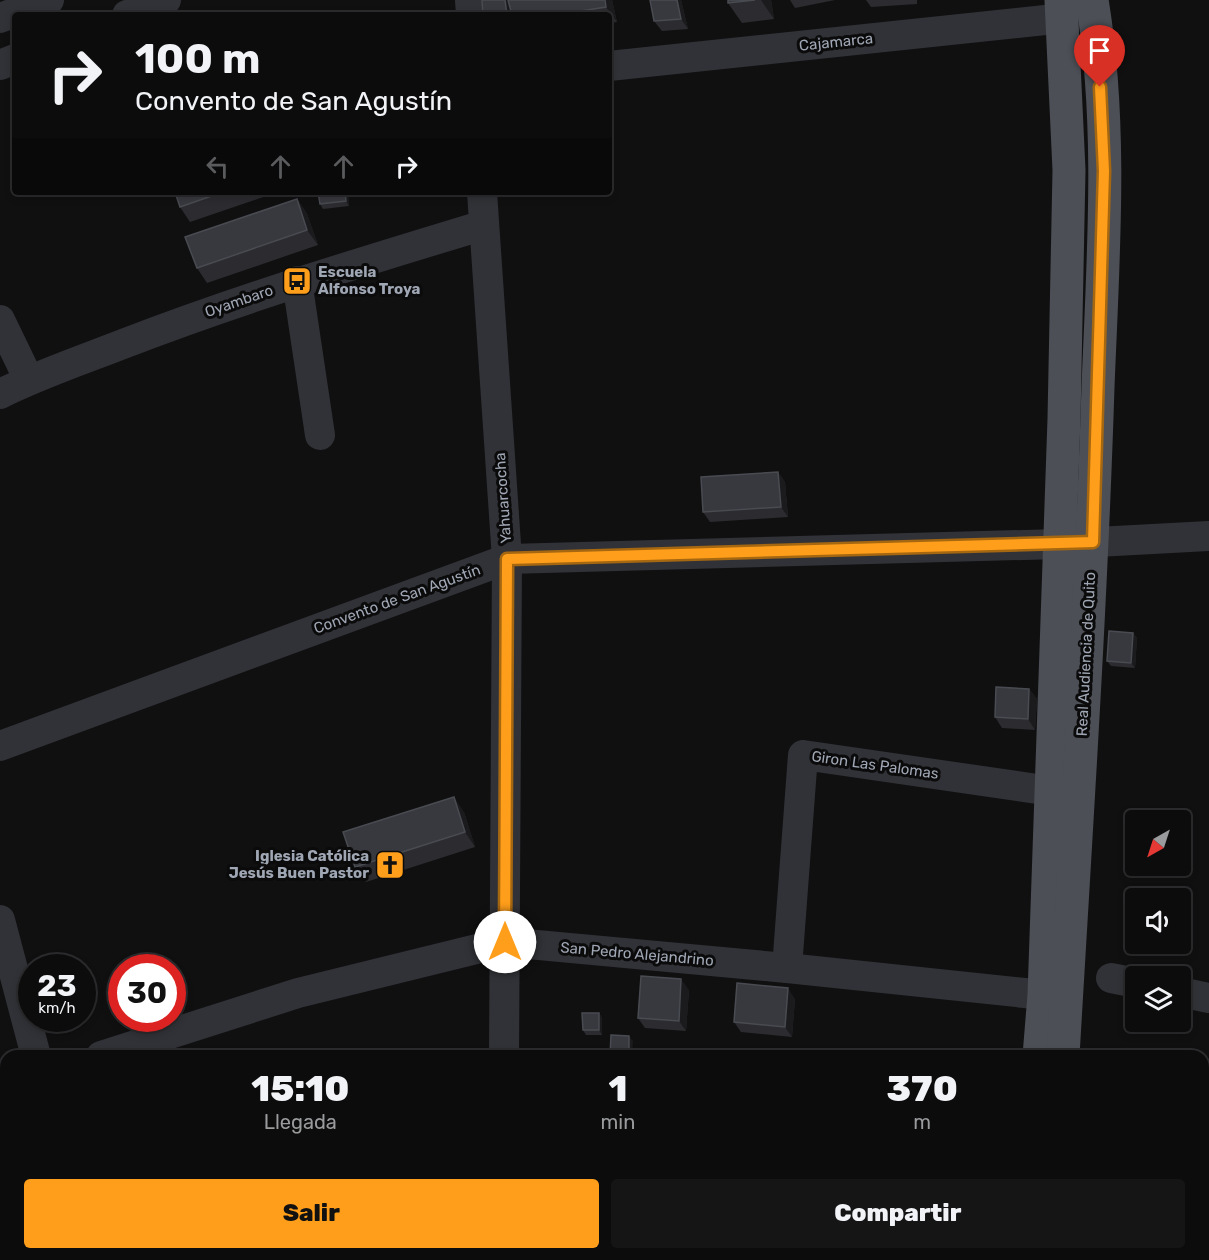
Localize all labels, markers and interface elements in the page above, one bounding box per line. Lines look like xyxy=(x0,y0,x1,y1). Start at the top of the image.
pin xyxy=(1074,25,1125,87)
street label: Cajamarca xyxy=(798,29,874,55)
text: 100 m xyxy=(135,34,260,84)
icon: arrive xyxy=(1083,34,1116,67)
icon: right xyxy=(36,36,114,114)
text: Convento de San Agustín xyxy=(135,85,452,117)
icon: left xyxy=(201,150,234,183)
icon: ahead xyxy=(264,150,297,183)
icon: ahead xyxy=(327,150,360,183)
icon: right xyxy=(390,150,423,183)
place label: Escuela Alfonso Troya xyxy=(318,263,421,298)
bus stop icon: Escuela Alfonso Troya xyxy=(281,265,313,297)
street label: Oyambaro xyxy=(202,281,276,321)
street label: Yahuarcocha xyxy=(491,452,515,544)
street label: Convento de San Agustín xyxy=(311,560,483,638)
street label: Real Audiencia de Quito xyxy=(1073,571,1099,737)
street label: Giron Las Palomas xyxy=(810,747,940,783)
north arrow xyxy=(1125,810,1191,876)
map controls xyxy=(1125,810,1191,1032)
place label: Iglesia Católica Jesús Buen Pastor xyxy=(229,847,369,882)
church icon: Iglesia Católica Jesús Buen Pastor xyxy=(374,849,406,881)
button: sound xyxy=(1125,888,1191,954)
position arrow xyxy=(473,910,537,974)
street label: San Pedro Alejandrino xyxy=(560,938,714,970)
speed limit sign: 30 xyxy=(108,954,186,1032)
button: layers xyxy=(1125,966,1191,1032)
text: 23 xyxy=(37,968,77,1004)
text: km/h xyxy=(38,999,76,1017)
text: 15:10 xyxy=(251,1067,349,1110)
text: 1 xyxy=(608,1067,627,1110)
text: 370 xyxy=(886,1067,958,1110)
text: Llegada xyxy=(264,1110,337,1134)
text: min xyxy=(601,1110,635,1134)
text: m xyxy=(913,1110,931,1134)
button: Salir xyxy=(24,1179,599,1248)
button: Compartir xyxy=(611,1179,1185,1248)

